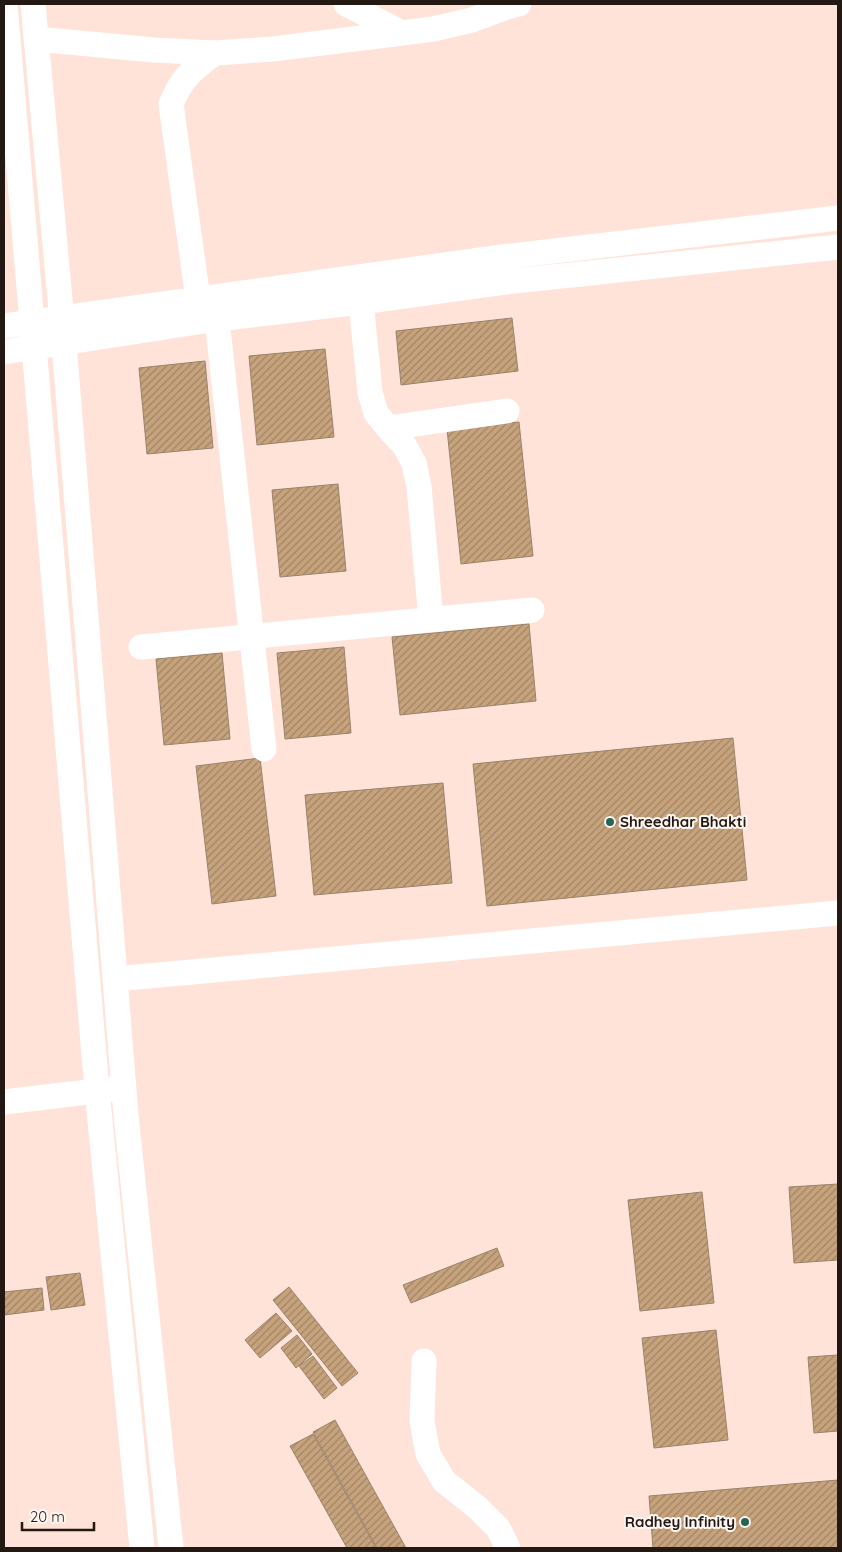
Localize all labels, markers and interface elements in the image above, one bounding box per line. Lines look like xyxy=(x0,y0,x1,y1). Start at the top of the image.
place label: Shreedhar Bhakti xyxy=(620,812,746,831)
marker: Shreedhar Bhakti xyxy=(604,816,616,828)
scale bar xyxy=(22,1500,95,1532)
text: 20 m xyxy=(30,1507,65,1526)
place label: Radhey Infinity xyxy=(625,1512,735,1531)
marker: Radhey Infinity xyxy=(739,1516,751,1528)

